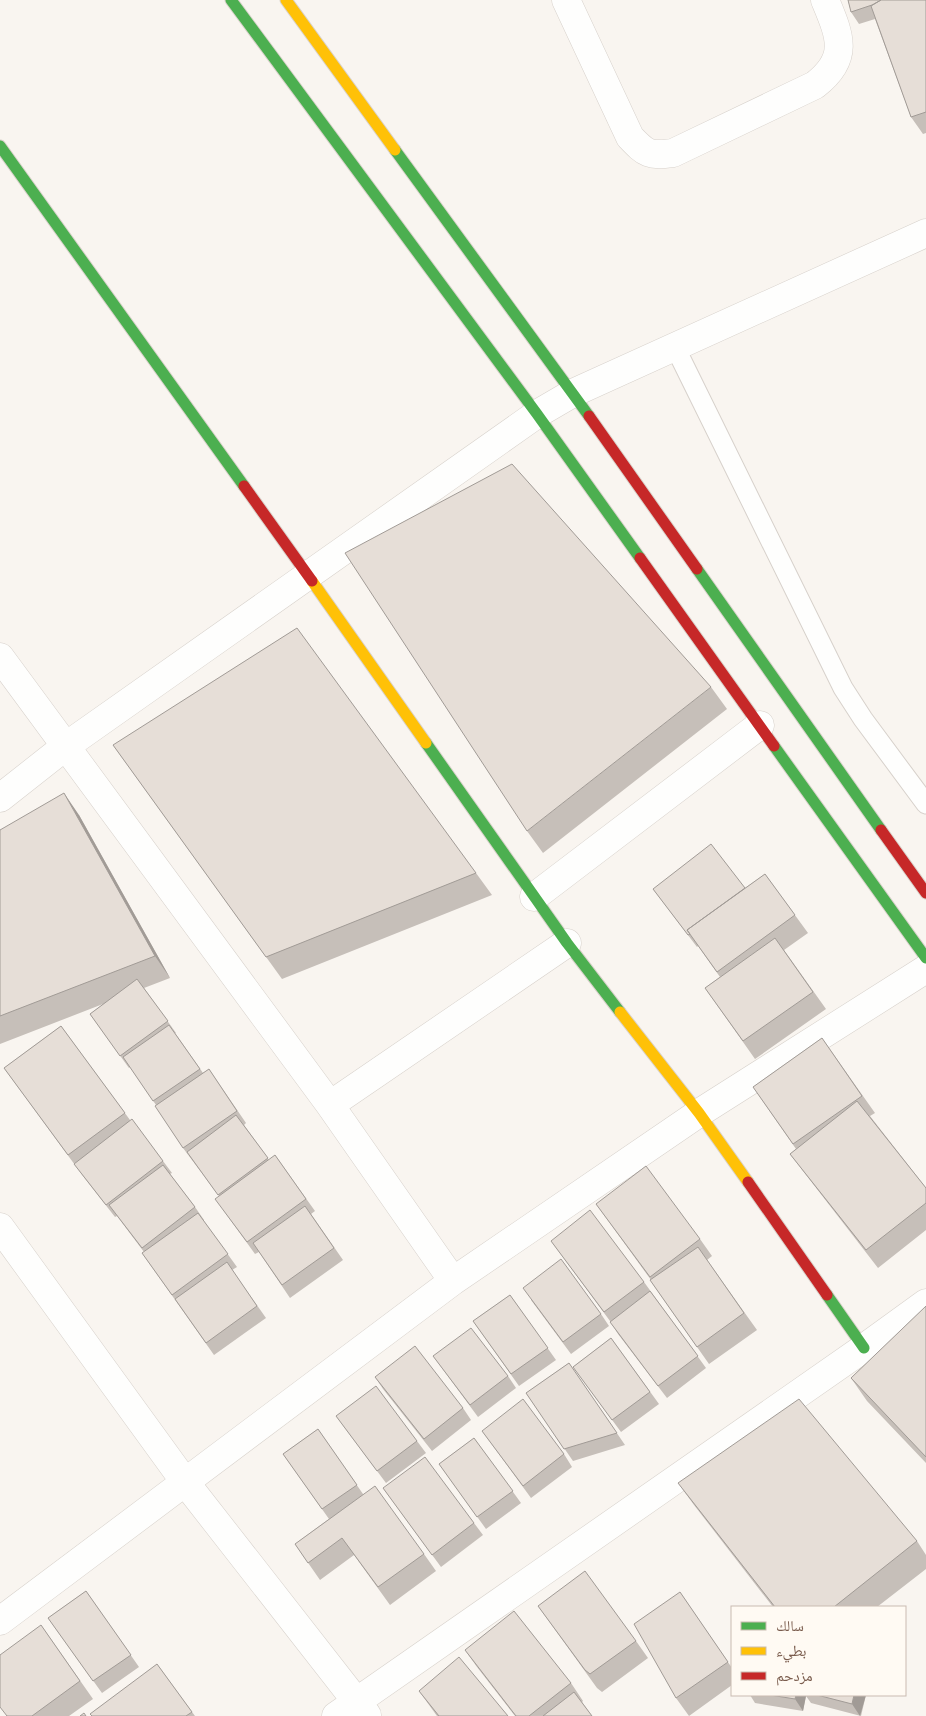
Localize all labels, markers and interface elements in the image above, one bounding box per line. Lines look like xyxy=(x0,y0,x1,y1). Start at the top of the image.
legend xyxy=(731,1606,906,1696)
text: سالك xyxy=(776,1616,804,1634)
text: بطيء xyxy=(776,1641,806,1663)
text: مزدحم xyxy=(776,1666,813,1686)

